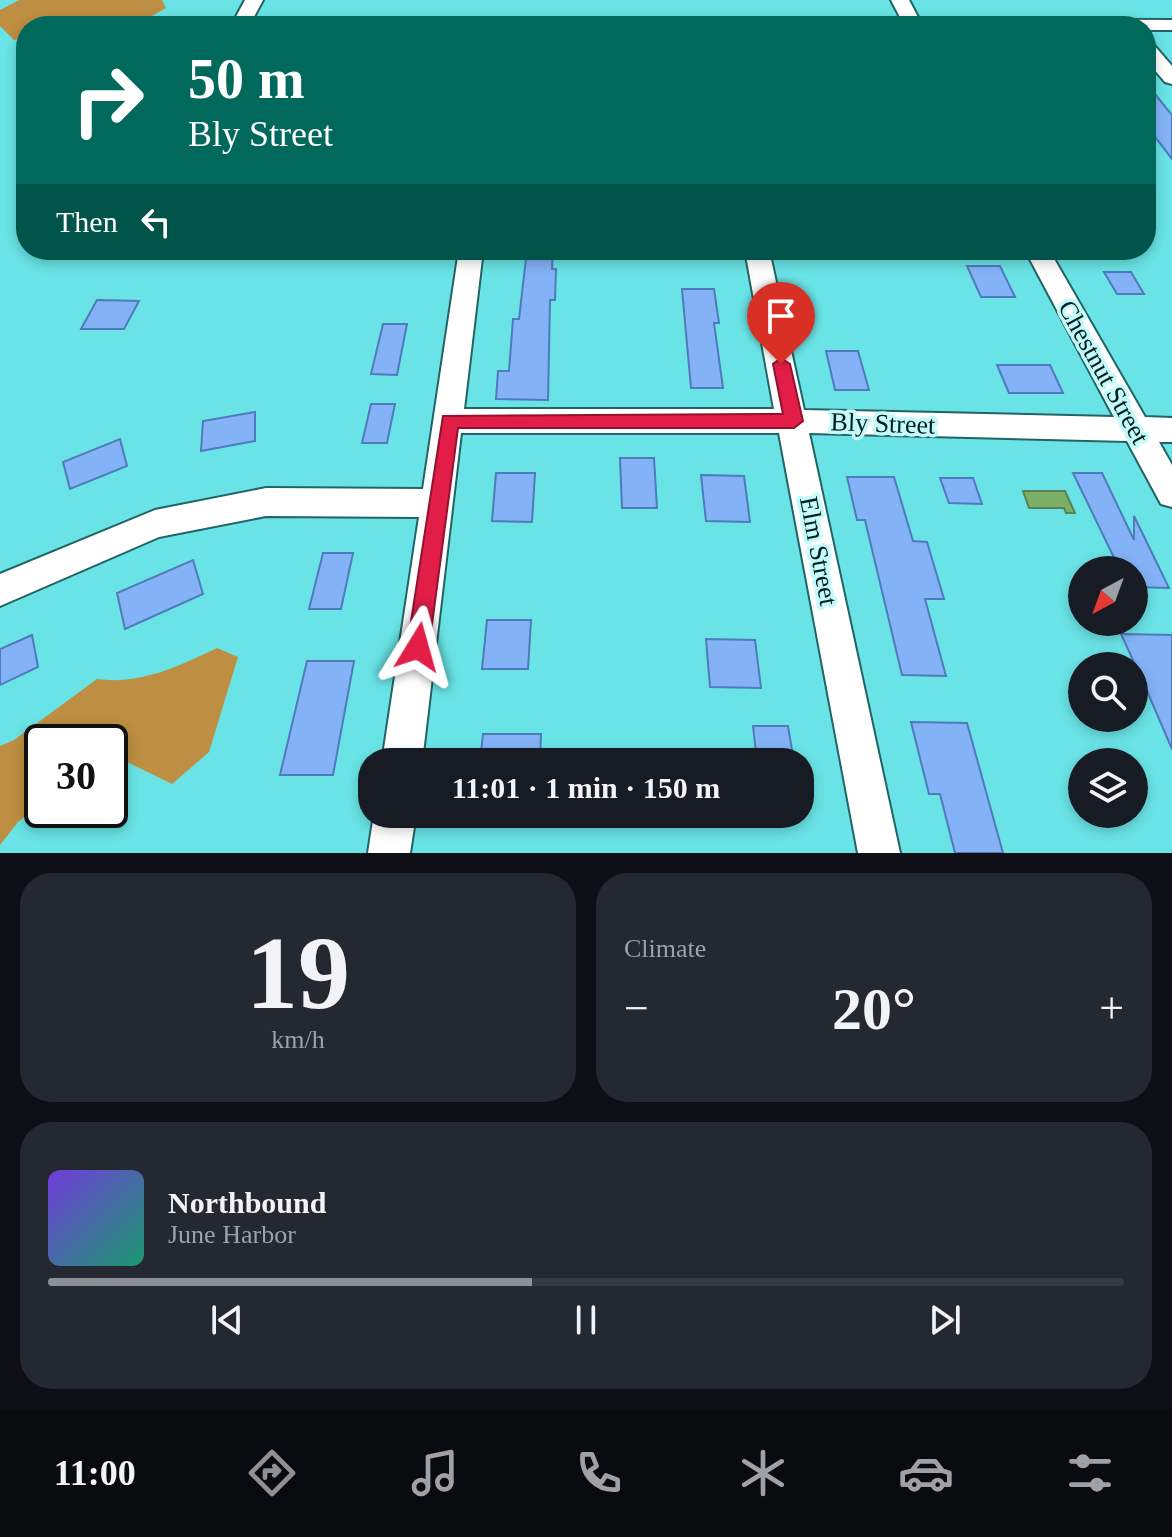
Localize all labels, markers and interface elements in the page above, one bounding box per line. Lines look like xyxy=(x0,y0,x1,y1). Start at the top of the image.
icon: right xyxy=(56,48,160,152)
text: 50 m xyxy=(188,48,305,110)
text: Bly Street xyxy=(188,114,333,154)
icon: left xyxy=(134,200,178,244)
text: Then xyxy=(56,205,118,238)
pin xyxy=(747,282,815,364)
icon: arrive xyxy=(759,294,803,338)
street label: Chestnut Street xyxy=(1052,295,1155,450)
street label: Bly Street xyxy=(830,407,937,440)
street label: Elm Street xyxy=(794,494,843,609)
north arrow xyxy=(1068,556,1148,636)
map controls xyxy=(1068,556,1148,828)
position arrow xyxy=(376,605,460,689)
button: search xyxy=(1068,652,1148,732)
speed limit sign: 30 xyxy=(24,724,128,828)
button: layers xyxy=(1068,748,1148,828)
text: 11:01 · 1 min · 150 m xyxy=(452,771,720,804)
text: 19 xyxy=(246,915,350,1030)
text: Climate xyxy=(624,934,706,963)
text: 20° xyxy=(832,976,916,1042)
text: − xyxy=(624,984,649,1033)
text: + xyxy=(1099,984,1124,1033)
text: km/h xyxy=(271,1025,325,1054)
text: Northbound xyxy=(168,1186,326,1219)
text: June Harbor xyxy=(168,1220,296,1249)
icon: previous xyxy=(205,1298,249,1342)
icon: pause xyxy=(564,1298,608,1342)
icon: next xyxy=(923,1298,967,1342)
icon: directions xyxy=(244,1445,300,1501)
icon: music xyxy=(407,1445,463,1501)
icon: phone xyxy=(571,1445,627,1501)
icon: climate xyxy=(735,1445,791,1501)
icon: car xyxy=(898,1445,954,1501)
icon: filters xyxy=(1062,1445,1118,1501)
text: 11:00 xyxy=(54,1453,136,1493)

